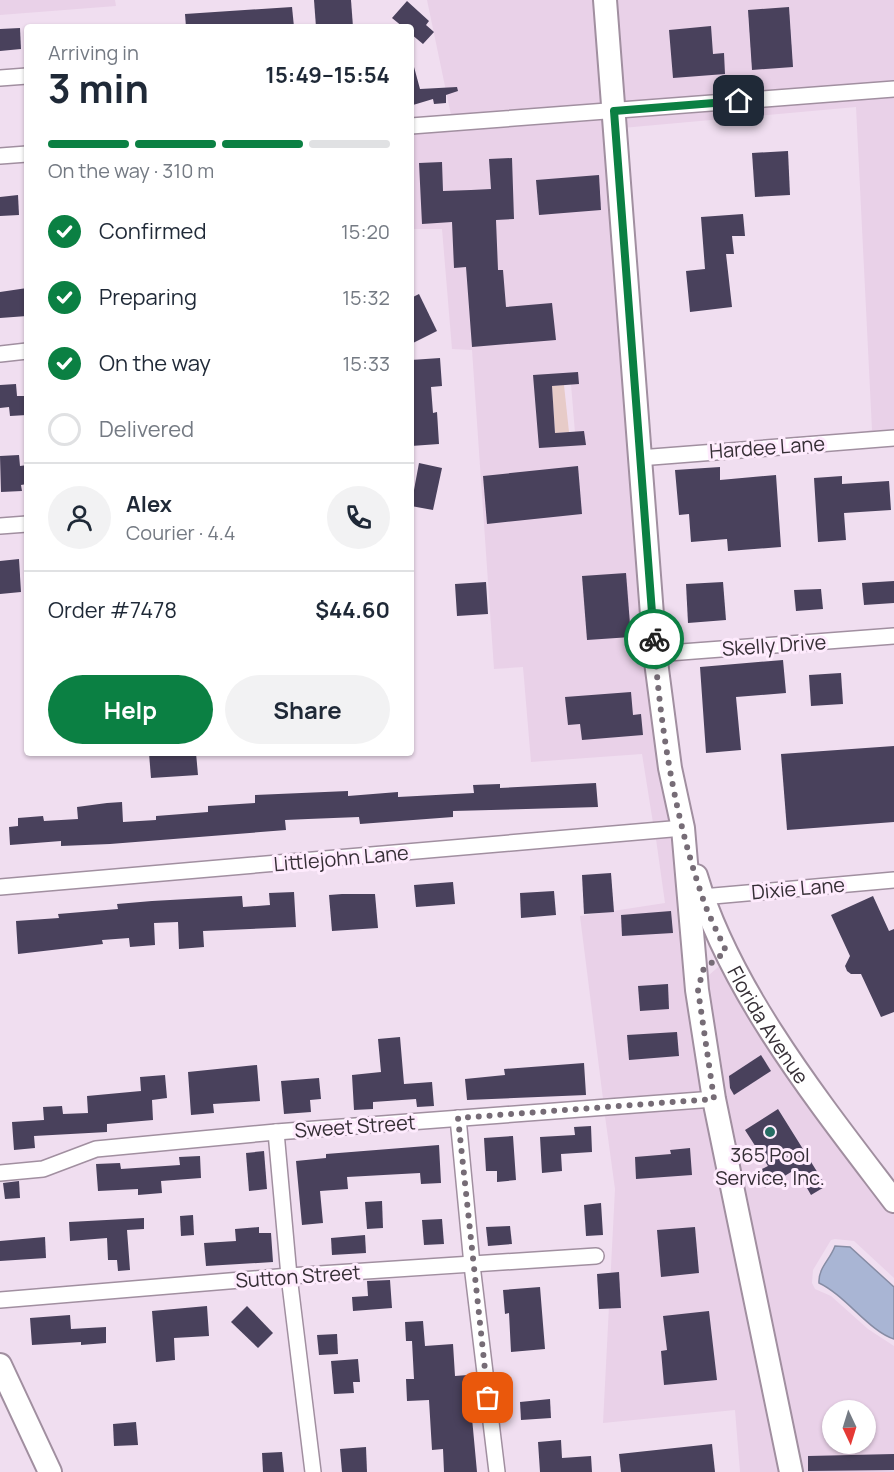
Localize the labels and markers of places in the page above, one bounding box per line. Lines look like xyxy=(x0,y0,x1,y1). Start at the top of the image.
pin xyxy=(713,75,764,126)
marker: 365 Pool Service, Inc. xyxy=(763,1125,777,1139)
place label: 365 Pool Service, Inc. xyxy=(715,1141,825,1191)
pin xyxy=(462,1372,513,1423)

